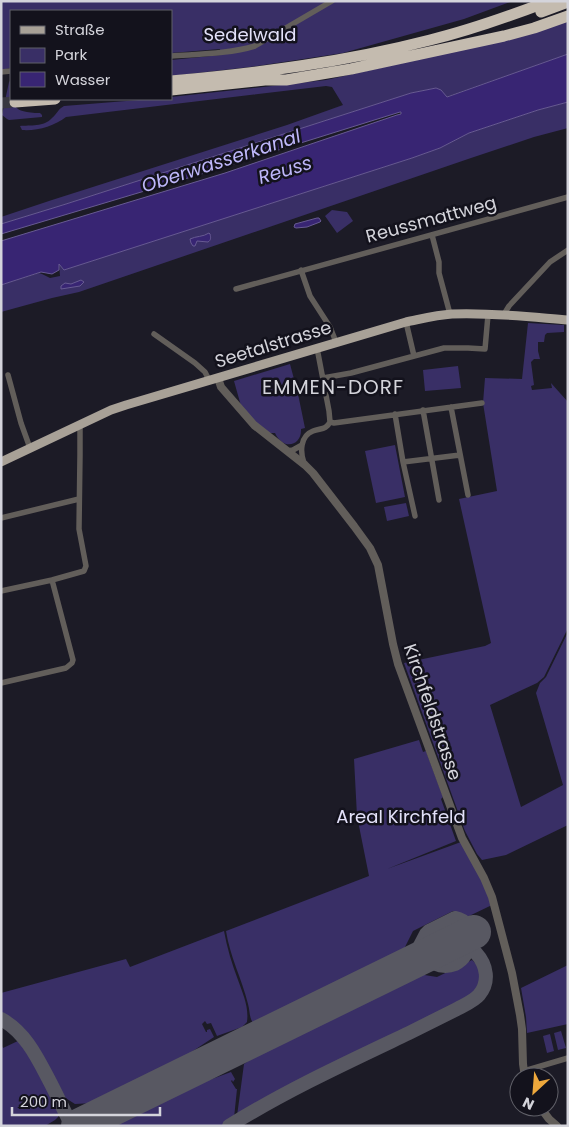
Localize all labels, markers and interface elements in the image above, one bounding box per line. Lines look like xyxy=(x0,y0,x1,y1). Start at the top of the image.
legend xyxy=(10,10,172,100)
text: Straße xyxy=(55,19,105,40)
park label: Sedelwald xyxy=(203,22,297,47)
text: Park xyxy=(55,44,87,65)
text: Wasser xyxy=(55,69,111,90)
water label: Oberwasserkanal xyxy=(138,122,304,200)
water label: Reuss xyxy=(255,149,315,191)
street label: Reussmattweg xyxy=(363,190,499,248)
street label: Seetalstrasse xyxy=(212,314,334,374)
district label: EMMEN-DORF xyxy=(262,373,404,401)
street label: Kirchfeldstrasse xyxy=(398,640,468,784)
park label: Areal Kirchfeld xyxy=(336,804,466,829)
north arrow xyxy=(509,1067,559,1117)
scale bar xyxy=(12,1084,160,1116)
text: 200 m xyxy=(20,1091,67,1112)
text: N xyxy=(519,1092,537,1115)

